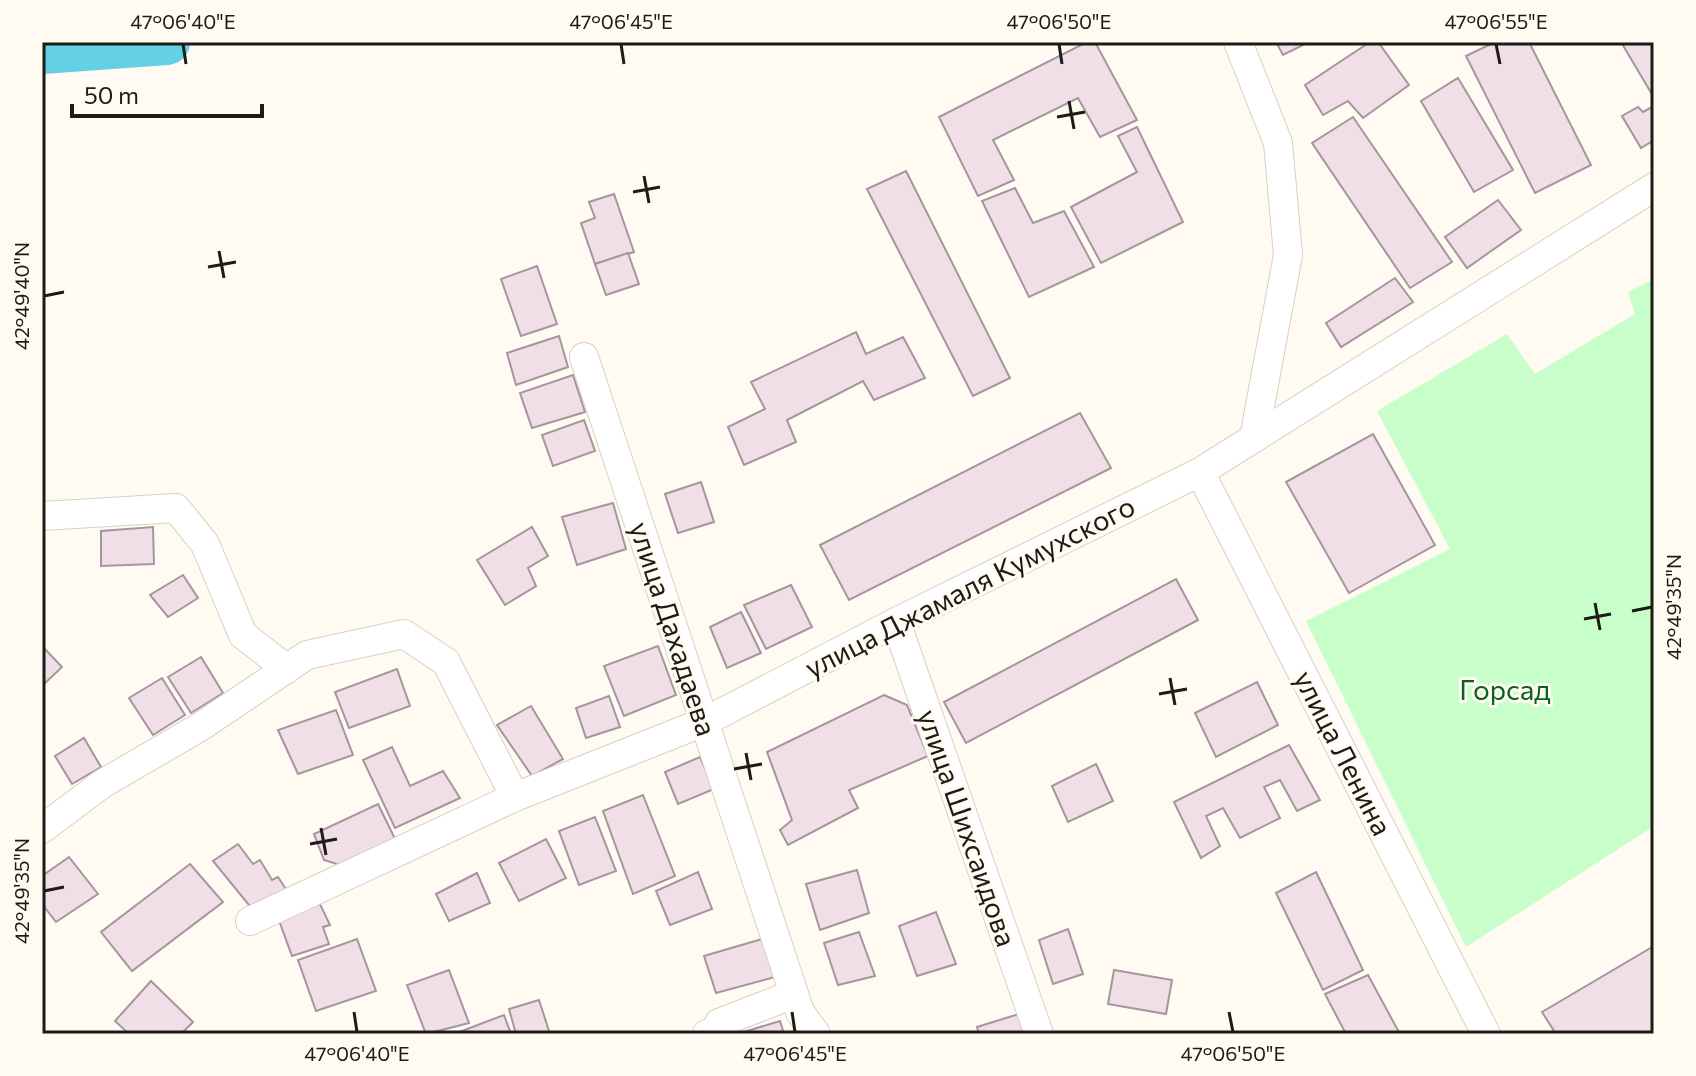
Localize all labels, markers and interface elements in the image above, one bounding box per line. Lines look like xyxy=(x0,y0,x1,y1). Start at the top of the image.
text: 47°06'40"E xyxy=(130,9,236,33)
text: 47°06'45"E xyxy=(569,9,673,33)
text: 47°06'50"E xyxy=(1007,9,1111,33)
text: 47°06'55"E xyxy=(1444,9,1548,33)
scale bar xyxy=(72,68,262,118)
text: 50 m xyxy=(84,80,139,109)
text: 42°49'40"N xyxy=(9,242,33,350)
street label: улица Джамаля Кумухского xyxy=(799,488,1140,684)
street label: улица Дахадаева xyxy=(623,517,725,740)
text: 42°49'35"N xyxy=(1661,554,1685,660)
street label: улица Ленина xyxy=(1288,665,1400,841)
park label: Горсад xyxy=(1459,672,1551,706)
street label: улица Шихсаидова xyxy=(911,705,1024,951)
text: 42°49'35"N xyxy=(9,838,33,944)
text: 47°06'40"E xyxy=(304,1041,410,1065)
text: 47°06'45"E xyxy=(743,1041,847,1065)
text: 47°06'50"E xyxy=(1181,1041,1285,1065)

